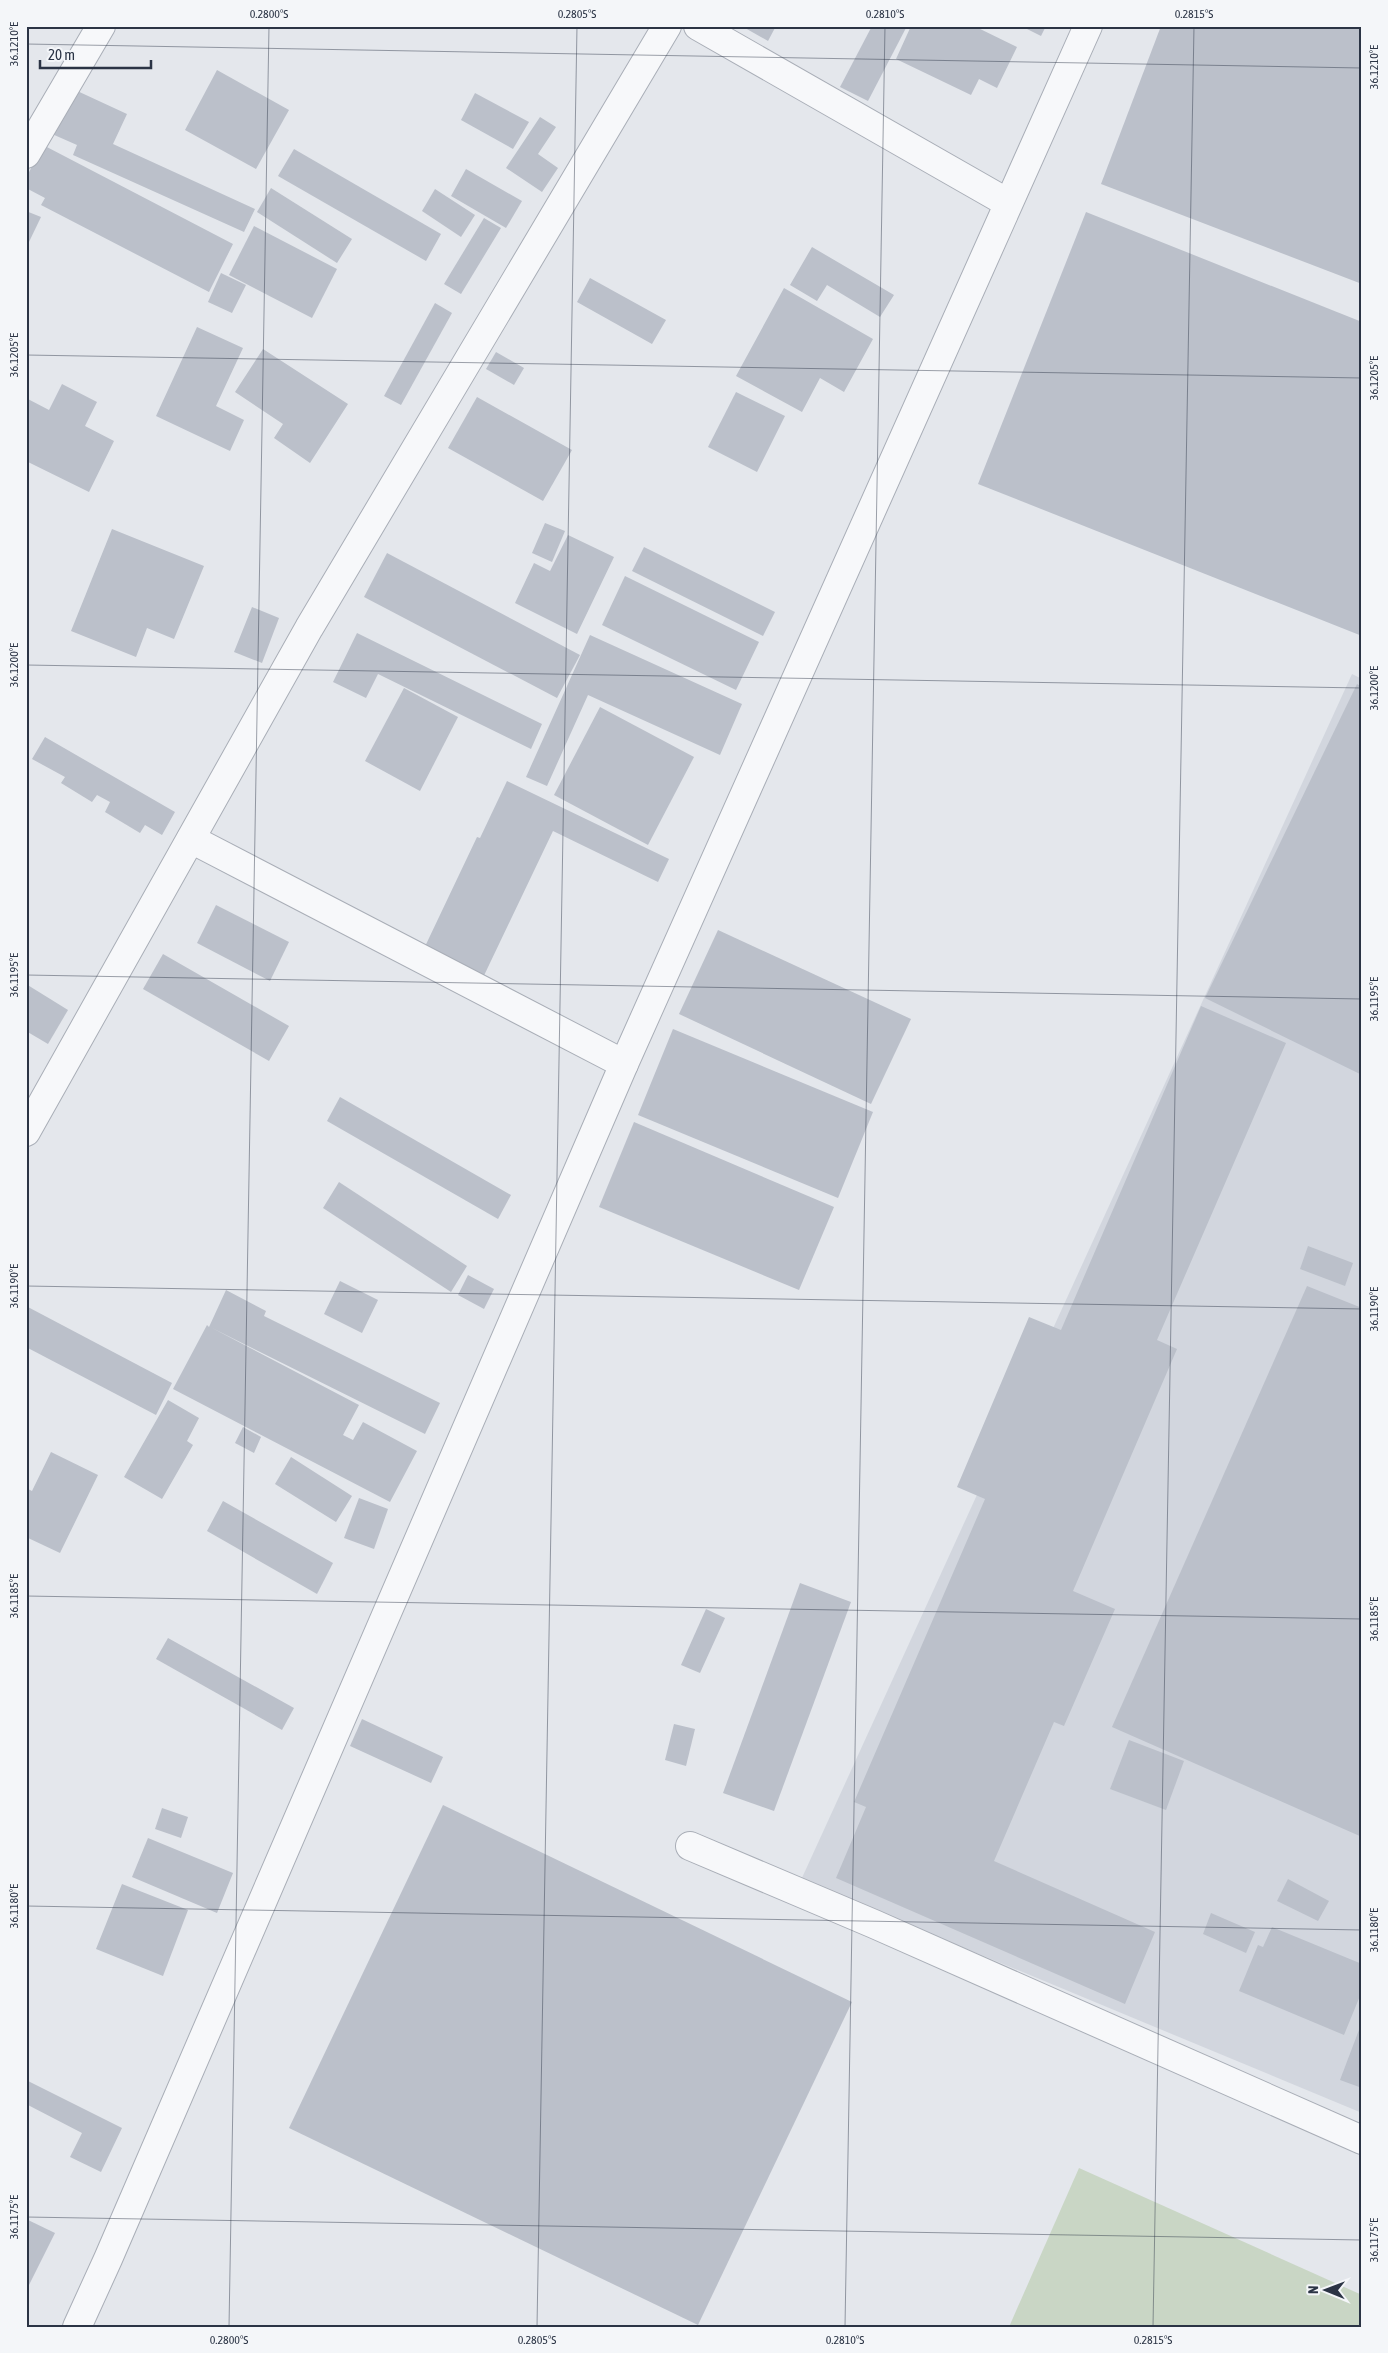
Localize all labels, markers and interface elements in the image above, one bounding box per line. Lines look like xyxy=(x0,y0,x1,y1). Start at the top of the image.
text: 0.2800°S xyxy=(250,7,288,21)
text: 0.2805°S xyxy=(558,7,596,21)
text: 0.2810°S xyxy=(866,7,904,21)
text: 0.2815°S xyxy=(1175,7,1213,21)
text: 36.1210°E xyxy=(7,22,21,66)
scale bar xyxy=(40,38,151,70)
text: 36.1210°E xyxy=(1367,45,1381,89)
text: 20 m xyxy=(48,46,75,63)
text: 36.1205°E xyxy=(7,333,21,377)
text: 36.1205°E xyxy=(1367,356,1381,400)
text: 36.1200°E xyxy=(7,643,21,687)
text: 36.1200°E xyxy=(1367,666,1381,710)
text: 36.1195°E xyxy=(7,953,21,997)
text: 36.1195°E xyxy=(1367,977,1381,1021)
text: 36.1190°E xyxy=(7,1264,21,1308)
text: 36.1190°E xyxy=(1367,1287,1381,1331)
text: 36.1185°E xyxy=(7,1574,21,1618)
text: 36.1185°E xyxy=(1367,1597,1381,1641)
text: 36.1180°E xyxy=(7,1884,21,1928)
text: 36.1180°E xyxy=(1367,1908,1381,1952)
text: 36.1175°E xyxy=(7,2195,21,2239)
text: 36.1175°E xyxy=(1367,2218,1381,2262)
north arrow xyxy=(1300,2266,1350,2316)
text: N xyxy=(1305,2286,1321,2294)
text: 0.2800°S xyxy=(210,2333,248,2347)
text: 0.2805°S xyxy=(518,2333,556,2347)
text: 0.2810°S xyxy=(826,2333,864,2347)
text: 0.2815°S xyxy=(1134,2333,1172,2347)

